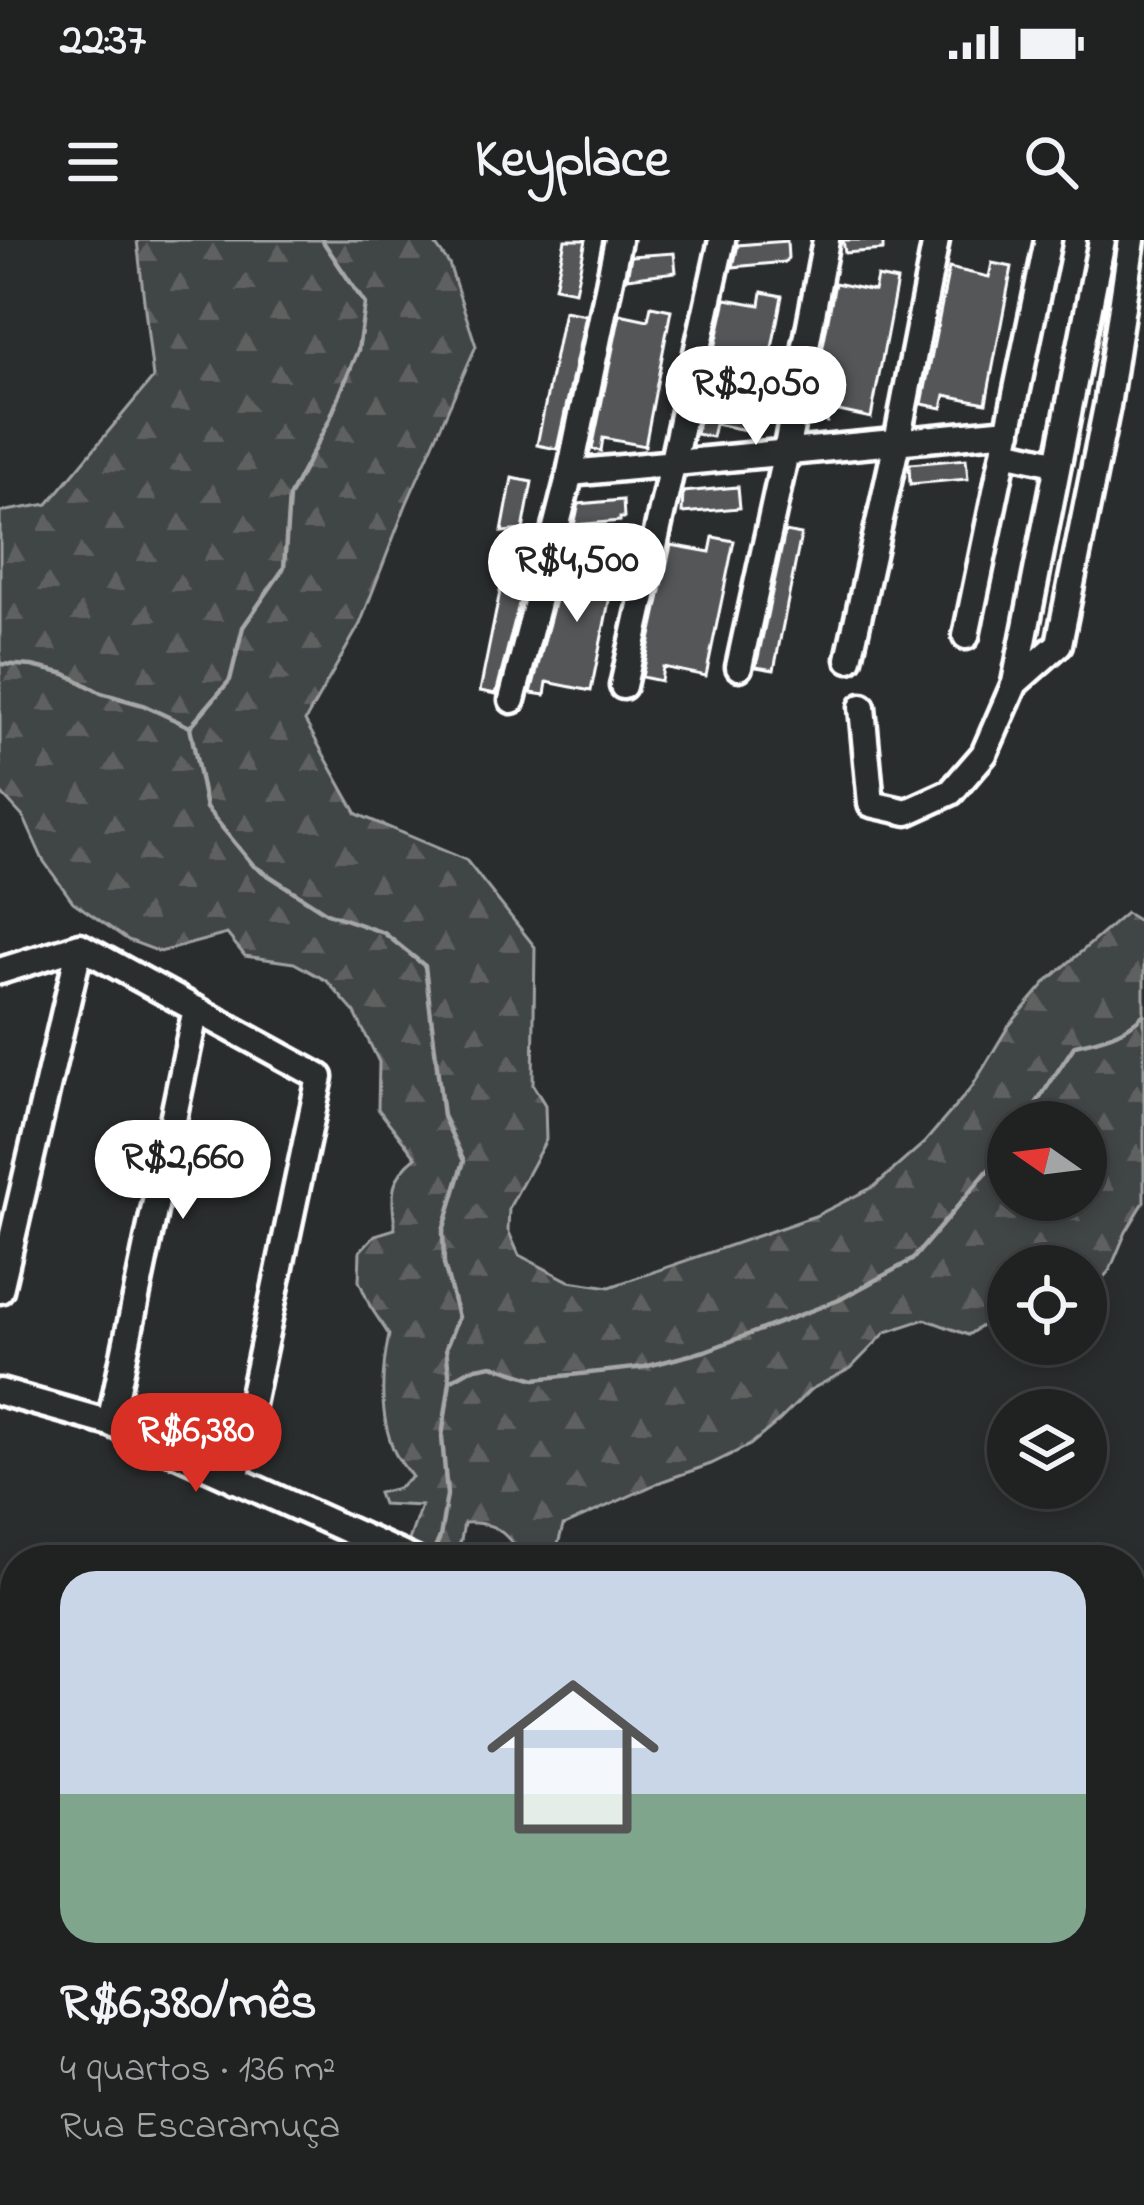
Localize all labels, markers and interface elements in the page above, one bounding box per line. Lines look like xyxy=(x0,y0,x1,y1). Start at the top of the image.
text: 22:37 xyxy=(60,9,146,75)
text: Keyplace xyxy=(475,123,669,201)
icon: menu xyxy=(60,129,126,195)
icon: search xyxy=(1018,129,1084,195)
pin: R$2,050 xyxy=(645,346,867,448)
text: R$2,050 xyxy=(692,356,820,413)
pin: R$4,500 xyxy=(466,523,688,625)
text: R$4,500 xyxy=(515,533,639,590)
north arrow xyxy=(987,1101,1107,1221)
map controls xyxy=(987,1101,1107,1509)
pin: R$2,660 xyxy=(72,1120,294,1222)
text: R$2,660 xyxy=(122,1130,244,1187)
button: locate xyxy=(987,1245,1107,1365)
button: layers xyxy=(987,1389,1107,1509)
pin: R$6,380 xyxy=(85,1393,307,1495)
text: R$6,380 xyxy=(138,1403,254,1460)
icon: home xyxy=(465,1649,681,1865)
text: R$6,380/mês xyxy=(60,1967,317,2042)
text: 4 quartos · 136 m² xyxy=(60,2042,336,2099)
text: Rua Escaramuça xyxy=(60,2099,340,2156)

